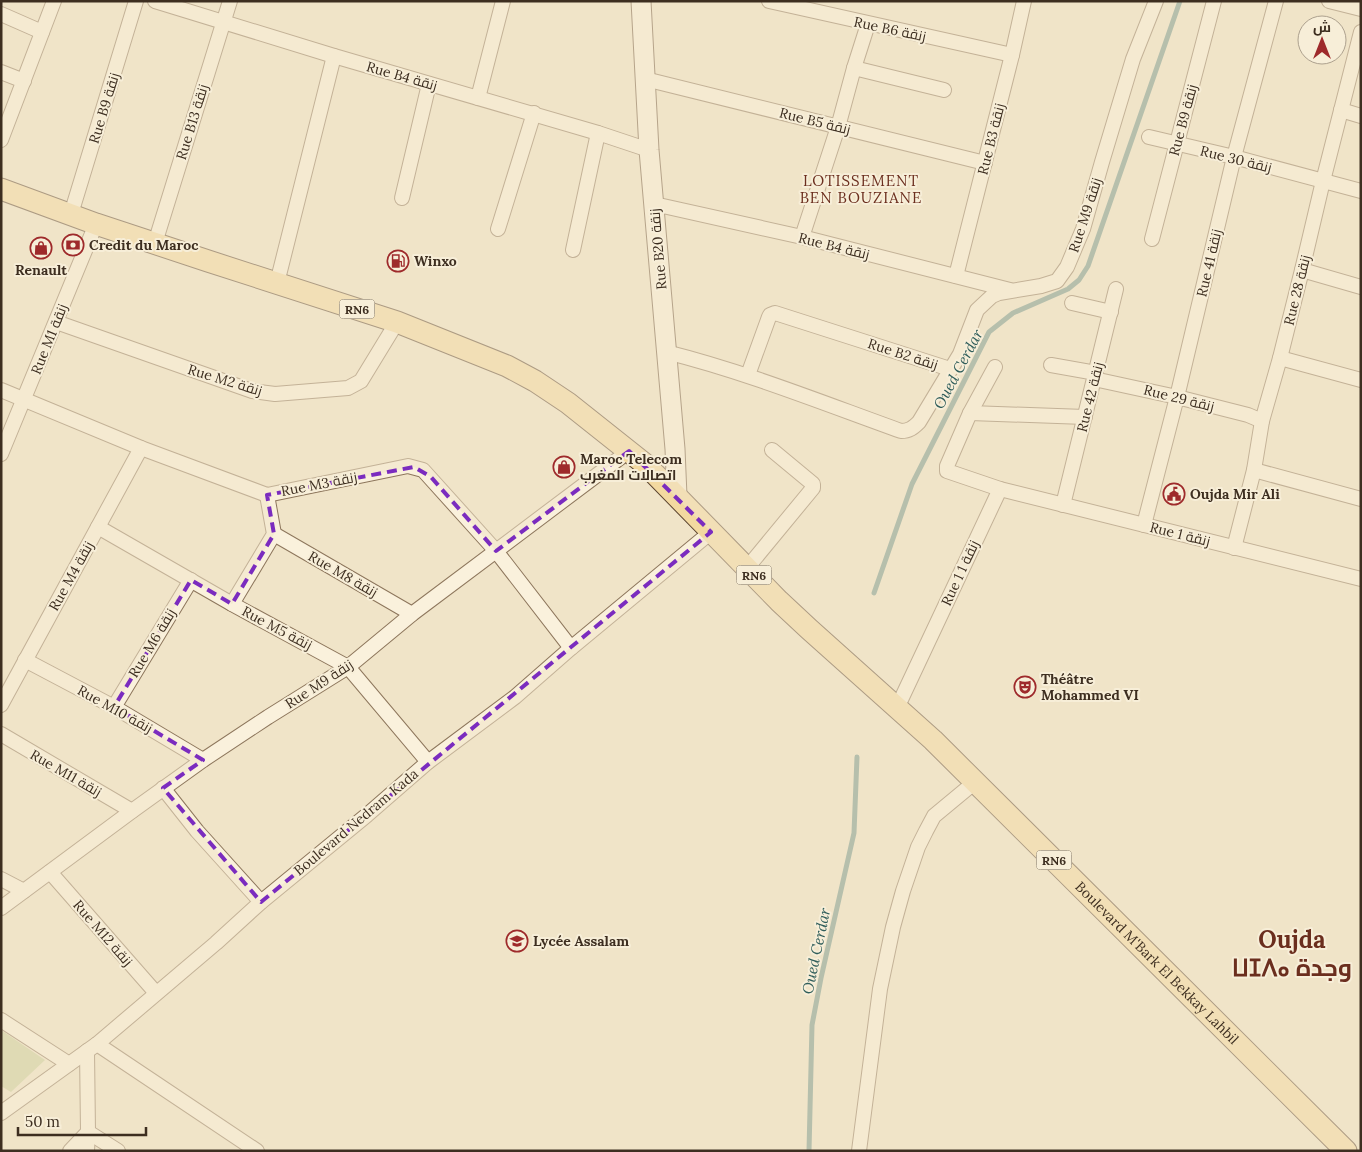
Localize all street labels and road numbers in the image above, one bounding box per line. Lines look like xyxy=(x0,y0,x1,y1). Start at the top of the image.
street label: Rue B6 زنقة xyxy=(852,13,928,45)
street label: Rue B4 زنقة xyxy=(364,57,440,95)
street label: Rue B9 زنقة xyxy=(85,70,123,146)
street label: Rue B13 زنقة xyxy=(172,82,212,162)
street label: Rue B9 زنقة xyxy=(1165,82,1201,158)
street label: Rue B3 زنقة xyxy=(973,101,1009,177)
street label: Rue B5 زنقة xyxy=(777,103,853,139)
street label: Rue 30 زنقة xyxy=(1198,141,1274,177)
street label: Rue M9 زنقة xyxy=(1064,175,1106,255)
street label: Rue B20 زنقة xyxy=(645,208,671,290)
street label: Rue 41 زنقة xyxy=(1192,227,1226,299)
street label: Rue B4 زنقة xyxy=(796,228,872,264)
street label: Rue 28 زنقة xyxy=(1280,253,1314,327)
road number: RN6 xyxy=(340,300,374,318)
street label: Rue M1 زنقة xyxy=(27,301,71,377)
street label: Rue B2 زنقة xyxy=(866,334,940,374)
street label: Rue M2 زنقة xyxy=(186,360,264,400)
street label: Rue 42 زنقة xyxy=(1073,360,1107,434)
street label: Rue 29 زنقة xyxy=(1142,381,1216,415)
street label: Rue M3 زنقة xyxy=(279,468,359,500)
street label: Rue زنقة 1 xyxy=(1148,518,1212,550)
street label: Rue 1 زنقة 1 xyxy=(937,537,983,609)
street label: Rue M4 زنقة xyxy=(44,538,98,614)
street label: Rue M8 زنقة xyxy=(305,547,381,601)
road number: RN6 xyxy=(736,566,772,584)
street label: Rue M5 زنقة xyxy=(239,602,315,654)
street label: Rue M6 زنقة xyxy=(124,605,180,681)
street label: Rue M9 زنقة xyxy=(282,655,356,713)
street label: Rue M10 زنقة xyxy=(74,681,156,737)
street label: Rue M11 زنقة xyxy=(27,745,105,801)
street label: Boulevard Nedram Kada xyxy=(290,765,422,879)
road number: RN6 xyxy=(1036,850,1072,870)
street label: Boulevard M'Bark El Bekkay Lahbil xyxy=(1071,878,1243,1048)
street label: Rue M12 زنقة xyxy=(69,896,137,970)

